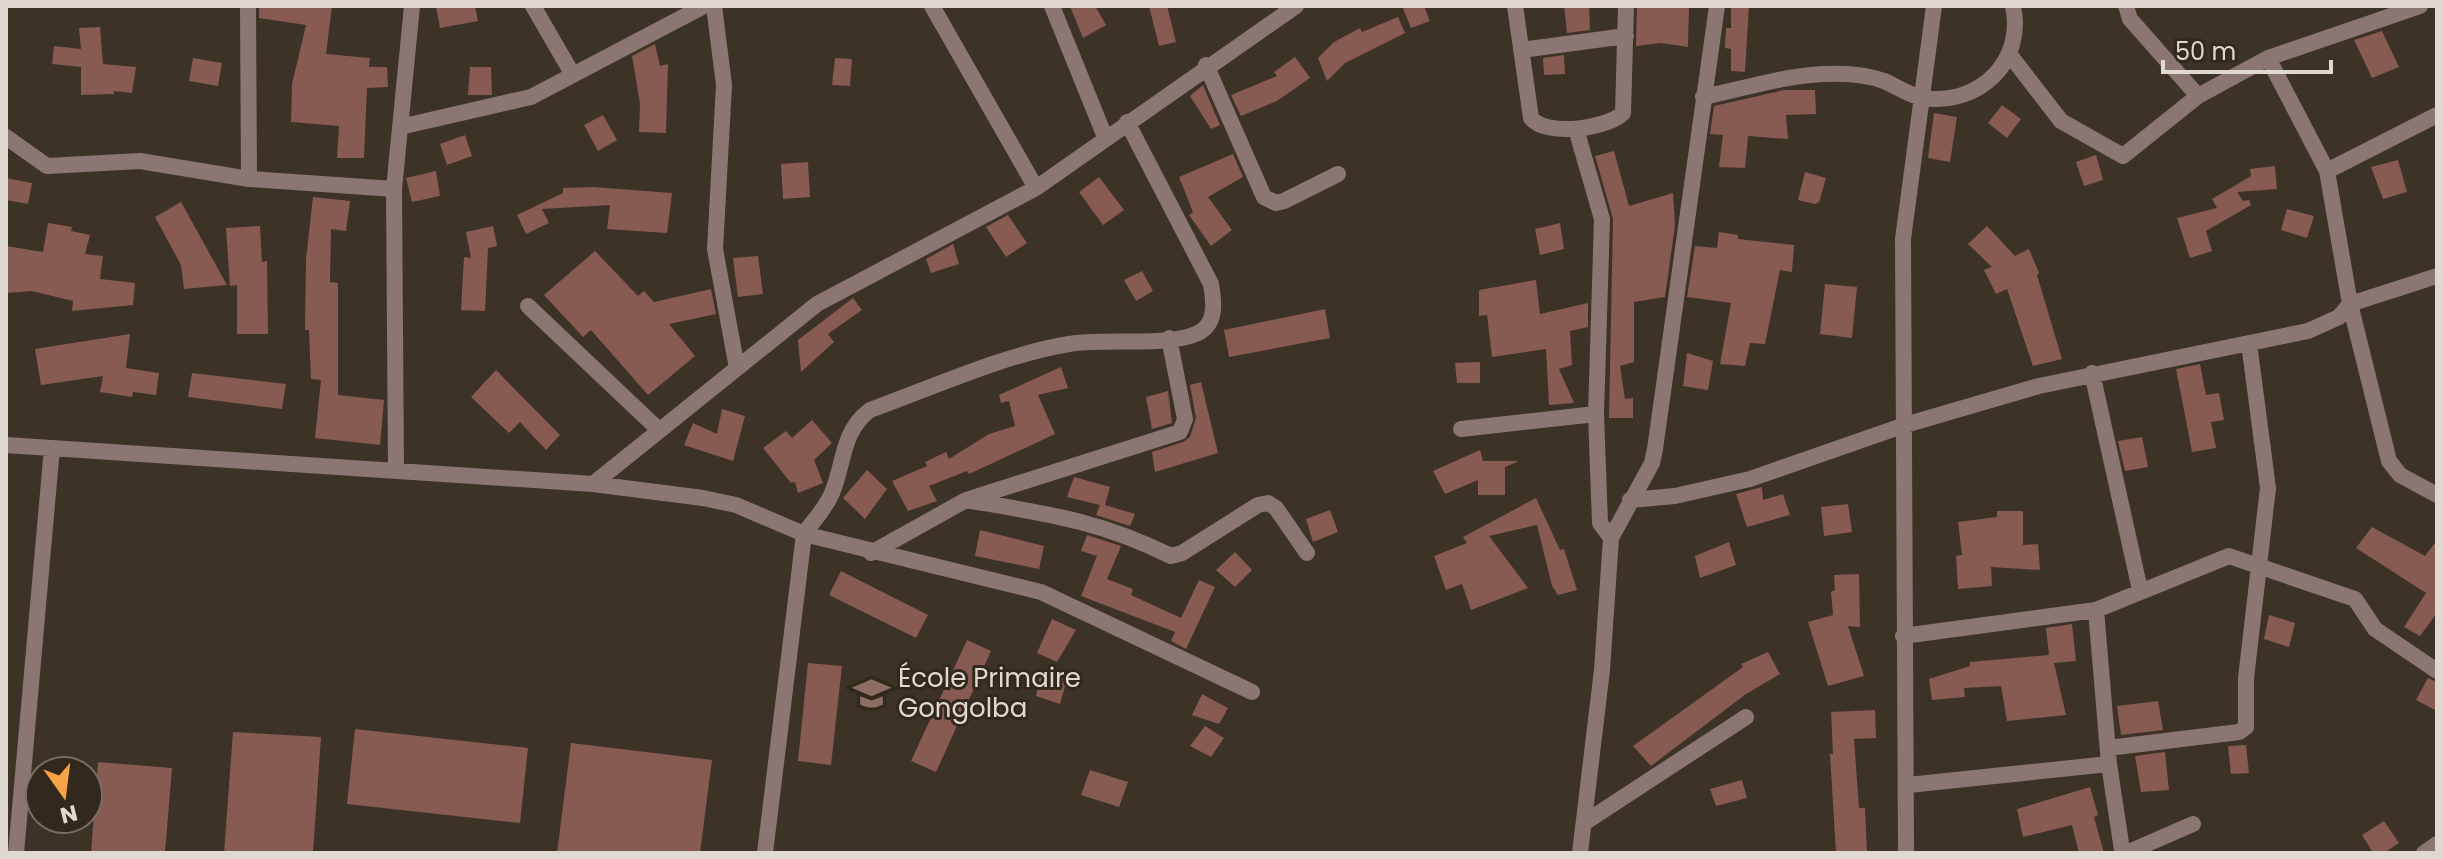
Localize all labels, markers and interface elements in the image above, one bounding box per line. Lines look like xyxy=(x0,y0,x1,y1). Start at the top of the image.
scale bar xyxy=(2163,24,2331,74)
text: 50 m xyxy=(2175,35,2236,68)
place label: École Primaire Gongolba xyxy=(898,660,1081,726)
school or university icon: École Primaire Gongolba xyxy=(853,674,891,712)
north arrow xyxy=(24,755,104,835)
text: N xyxy=(57,797,80,831)

